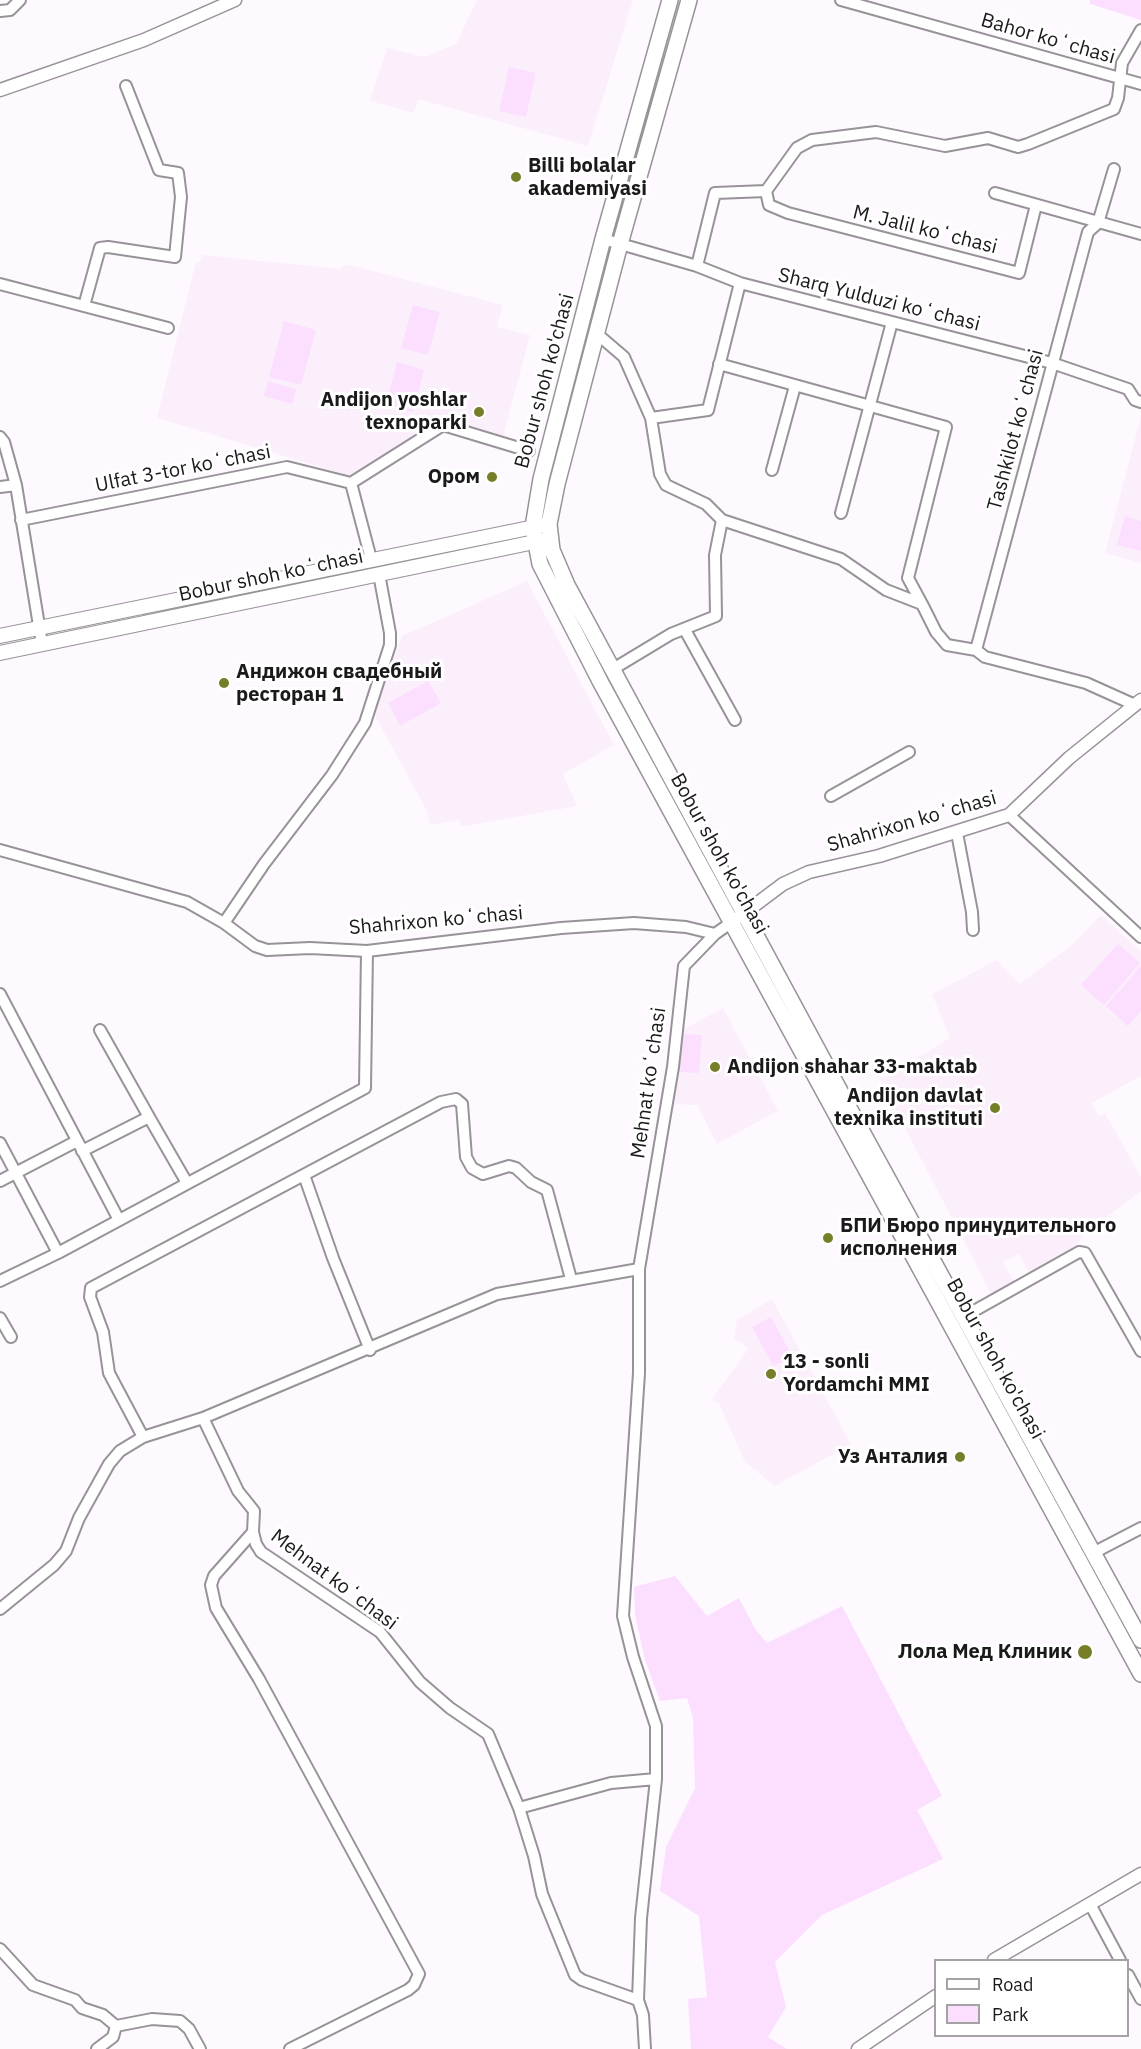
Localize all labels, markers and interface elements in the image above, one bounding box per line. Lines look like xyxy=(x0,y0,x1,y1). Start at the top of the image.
street label: Bahor koʻchasi xyxy=(978,8,1118,70)
place label: Billi bolalar akademiyasi xyxy=(528,154,647,201)
marker: Billi bolalar akademiyasi xyxy=(509,170,523,184)
street label: M. Jalil koʻchasi xyxy=(850,200,1000,260)
street label: Sharq Yulduzi koʻchasi xyxy=(775,263,983,337)
street label: Bobur shoh ko'chasi xyxy=(510,291,580,471)
street label: Tashkilot koʻchasi xyxy=(983,347,1049,513)
place label: Andijon yoshlar texnoparki xyxy=(321,388,467,435)
marker: Andijon yoshlar texnoparki xyxy=(472,405,486,419)
street label: Ulfat 3-tor koʻchasi xyxy=(93,440,273,498)
place label: Ором xyxy=(428,465,480,489)
marker: Ором xyxy=(485,470,499,484)
street label: Bobur shoh koʻchasi xyxy=(177,545,365,607)
place label: Андижон свадебный ресторан 1 xyxy=(236,660,442,707)
marker: Андижон свадебный ресторан 1 xyxy=(217,676,231,690)
street label: Bobur shoh ko'chasi xyxy=(665,769,773,939)
street label: Shahrixon koʻchasi xyxy=(825,786,999,858)
street label: Shahrixon koʻchasi xyxy=(348,901,524,941)
street label: Mehnat koʻchasi xyxy=(626,1006,672,1160)
place label: Andijon shahar 33-maktab xyxy=(727,1055,977,1079)
marker: Andijon shahar 33-maktab xyxy=(708,1060,722,1074)
place label: Andijon davlat texnika instituti xyxy=(834,1084,983,1131)
marker: Andijon davlat texnika instituti xyxy=(988,1101,1002,1115)
place label: БПИ Бюро принудительного исполнения xyxy=(840,1214,1116,1261)
marker: БПИ Бюро принудительного исполнения xyxy=(821,1231,835,1245)
street label: Bobur shoh ko'chasi xyxy=(941,1274,1049,1444)
place label: 13 - sonli Yordamchi MMI xyxy=(783,1350,930,1397)
marker: 13 - sonli Yordamchi MMI xyxy=(764,1367,778,1381)
place label: Уз Анталия xyxy=(838,1445,948,1469)
marker: Уз Анталия xyxy=(953,1450,967,1464)
street label: Mehnat koʻchasi xyxy=(266,1524,402,1636)
place label: Лола Мед Клиник xyxy=(898,1640,1072,1664)
marker: Лола Мед Клиник xyxy=(1076,1643,1094,1661)
legend xyxy=(934,1959,1129,2037)
text: Road xyxy=(992,1973,1033,1996)
text: Park xyxy=(992,2003,1028,2026)

